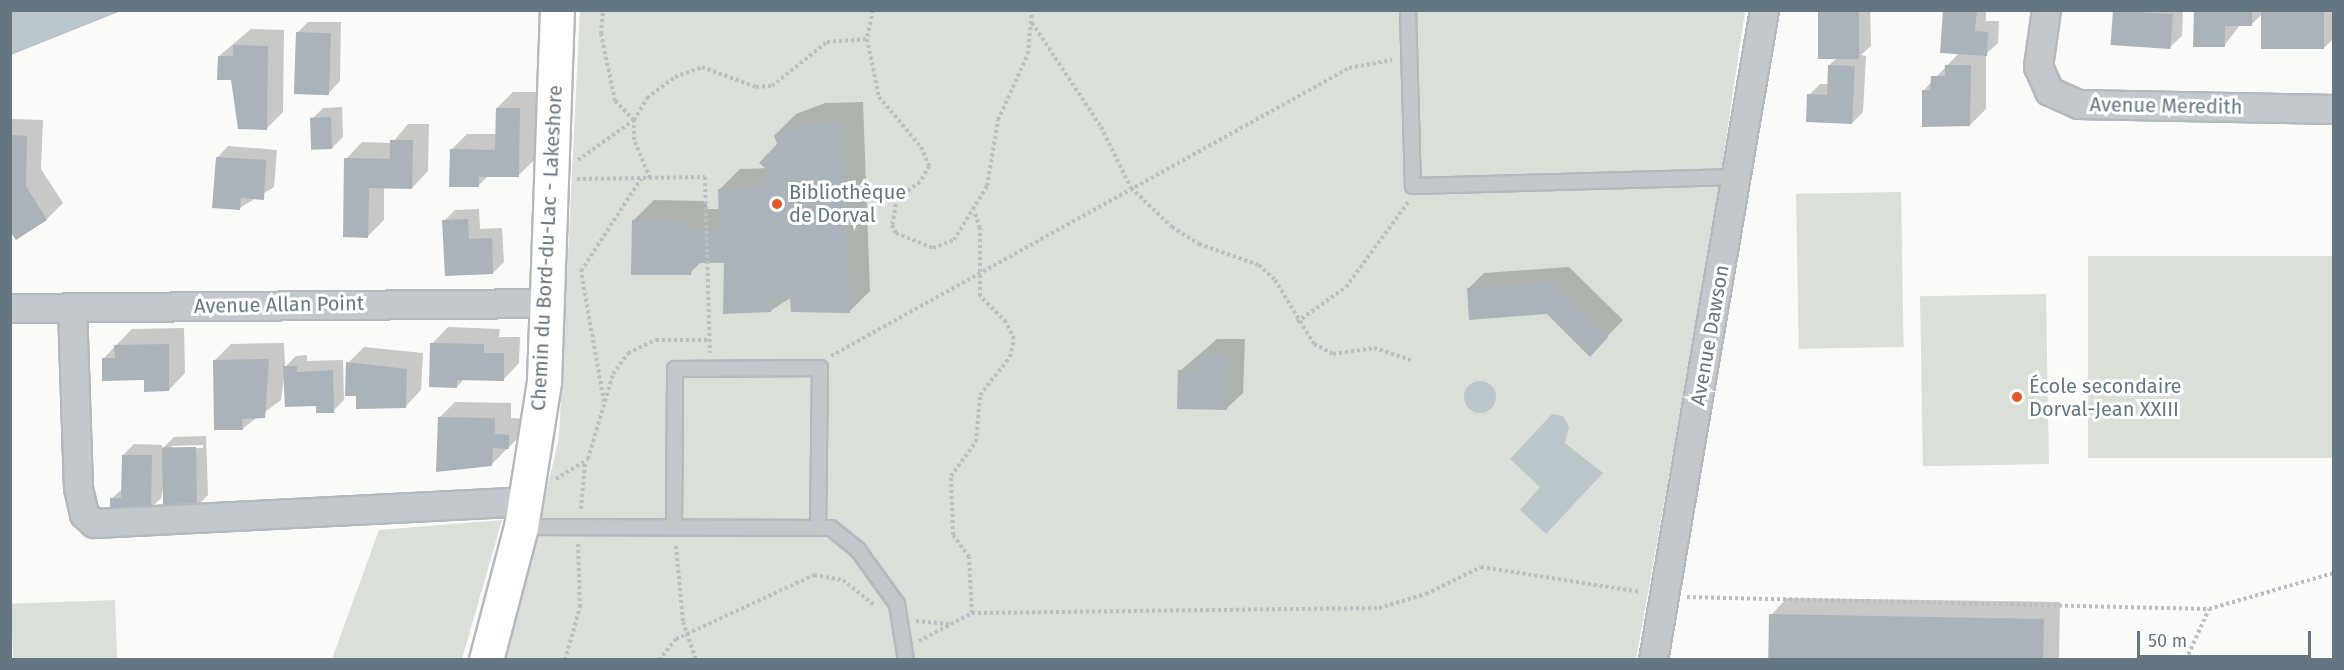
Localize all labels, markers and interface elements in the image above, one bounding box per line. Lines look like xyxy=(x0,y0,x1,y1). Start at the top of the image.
street label: Chemin du Bord-du-Lac - Lakeshore xyxy=(526,85,568,411)
street label: Avenue Meredith xyxy=(2089,93,2243,119)
place label: Bibliothèque de Dorval xyxy=(789,180,906,227)
marker: Bibliothèque de Dorval xyxy=(770,197,784,211)
street label: Avenue Dawson xyxy=(1686,263,1734,407)
street label: Avenue Allan Point xyxy=(194,292,364,318)
place label: École secondaire Dorval-Jean XXIII xyxy=(2029,374,2181,421)
marker: École secondaire Dorval-Jean XXIII xyxy=(2010,390,2024,404)
scale bar xyxy=(2140,619,2314,657)
text: 50 m xyxy=(2148,630,2187,652)

